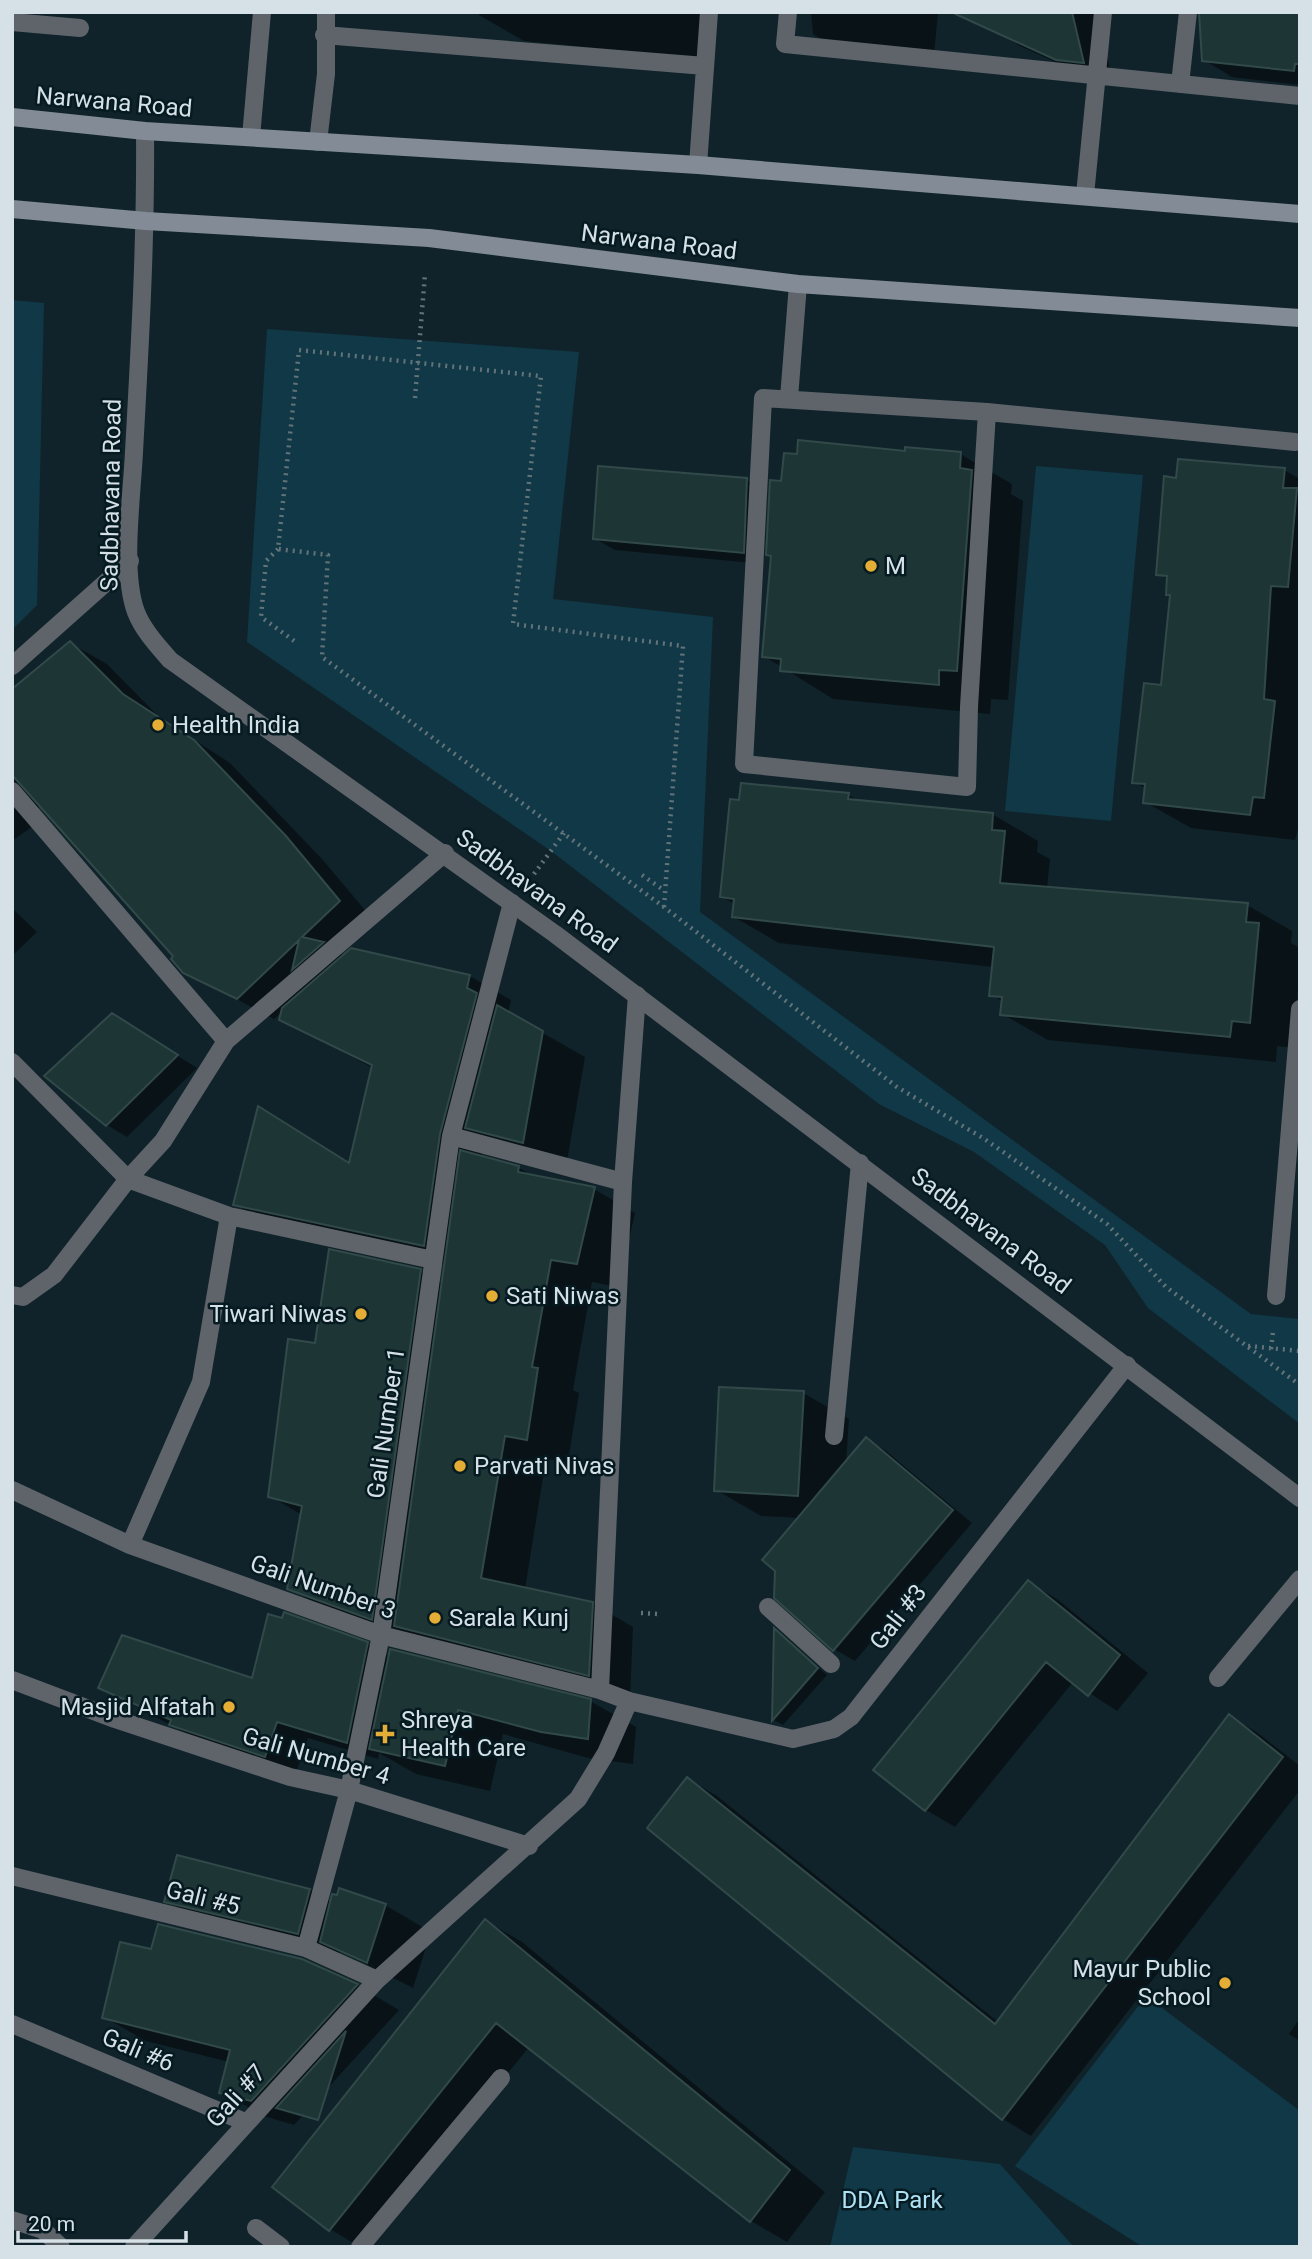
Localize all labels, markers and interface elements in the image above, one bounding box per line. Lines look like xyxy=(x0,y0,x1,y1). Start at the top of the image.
street label: Narwana Road xyxy=(35,81,193,123)
street label: Narwana Road xyxy=(579,219,739,265)
street label: Sadbhavana Road xyxy=(95,399,127,591)
place label: M xyxy=(885,552,906,580)
marker: M xyxy=(863,558,879,574)
place label: Health India xyxy=(172,711,300,739)
marker: Health India xyxy=(150,717,166,733)
street label: Sadbhavana Road xyxy=(451,823,623,959)
street label: Sadbhavana Road xyxy=(906,1162,1076,1300)
place label: Sati Niwas xyxy=(506,1282,619,1310)
marker: Sati Niwas xyxy=(484,1288,500,1304)
place label: Tiwari Niwas xyxy=(209,1300,347,1328)
marker: Tiwari Niwas xyxy=(353,1306,369,1322)
street label: Gali Number 1 xyxy=(362,1346,410,1500)
place label: Parvati Nivas xyxy=(474,1452,614,1480)
marker: Parvati Nivas xyxy=(452,1458,468,1474)
street label: Gali Number 3 xyxy=(246,1549,400,1625)
street label: Gali #3 xyxy=(864,1579,932,1655)
place label: Sarala Kunj xyxy=(449,1604,569,1632)
marker: Sarala Kunj xyxy=(427,1610,443,1626)
place label: Masjid Alfatah xyxy=(61,1693,215,1721)
marker: Masjid Alfatah xyxy=(221,1699,237,1715)
place label: Shreya Health Care xyxy=(401,1706,526,1762)
street label: Gali Number 4 xyxy=(239,1722,393,1790)
marker: Shreya Health Care xyxy=(375,1724,395,1744)
street label: Gali #5 xyxy=(163,1875,243,1921)
place label: Mayur Public School xyxy=(1072,1955,1211,2011)
marker: Mayur Public School xyxy=(1217,1975,1233,1991)
street label: Gali #6 xyxy=(98,2022,178,2078)
street label: Gali #7 xyxy=(200,2059,272,2133)
park label: DDA Park xyxy=(841,2186,943,2214)
scale bar xyxy=(18,2200,186,2244)
text: 20 m xyxy=(28,2212,75,2236)

